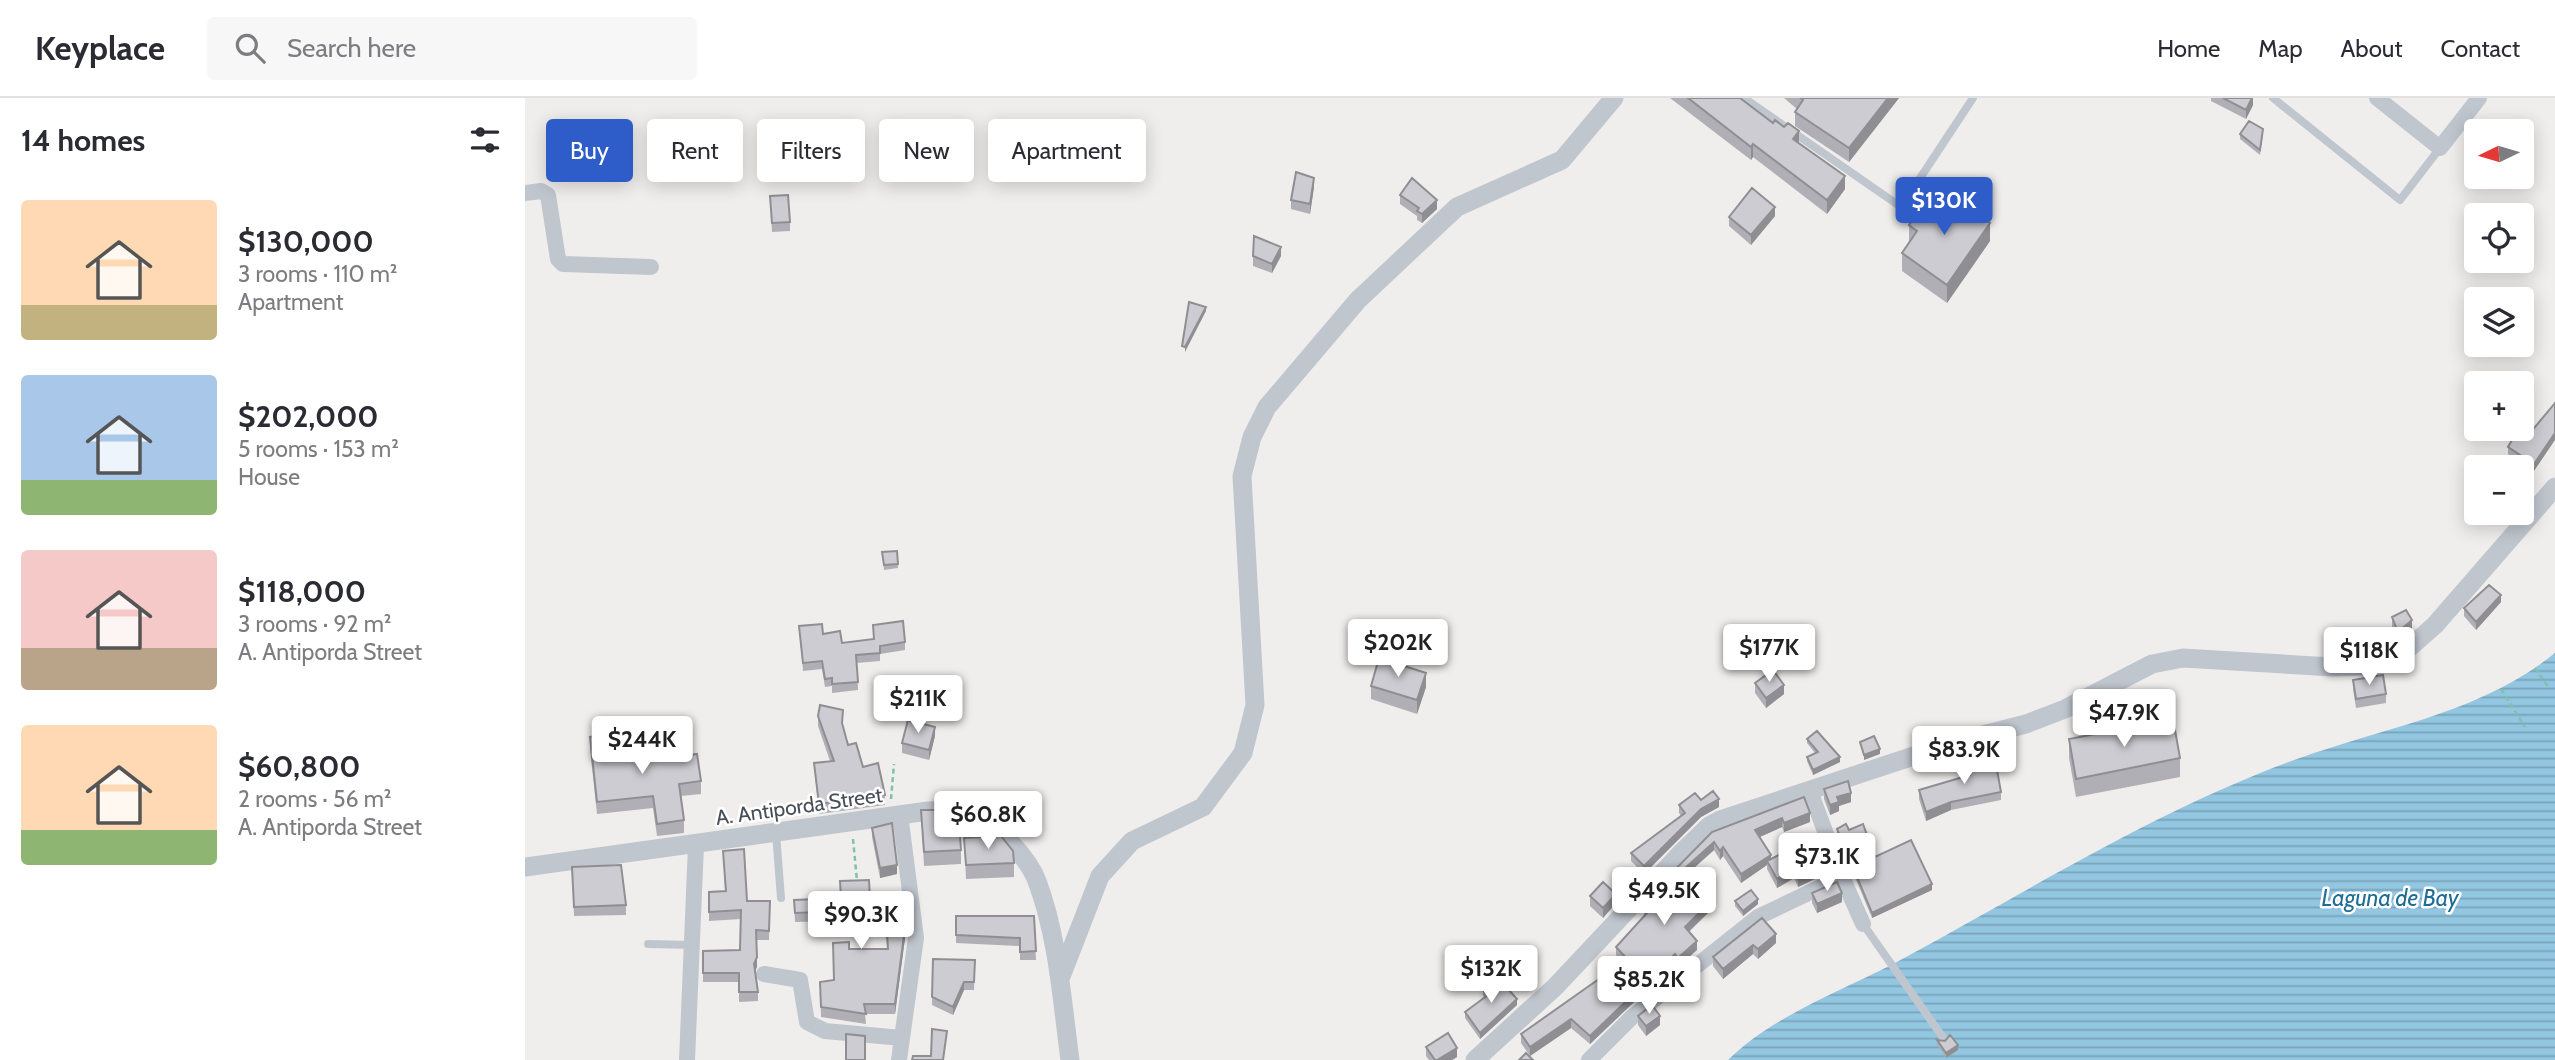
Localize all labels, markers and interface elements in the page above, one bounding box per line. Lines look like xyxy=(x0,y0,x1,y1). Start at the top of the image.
search box xyxy=(207,17,697,80)
text: Keyplace xyxy=(35,28,165,68)
icon: search xyxy=(231,29,269,67)
text: Search here xyxy=(287,32,416,64)
text: Home xyxy=(2157,34,2220,63)
text: Map xyxy=(2258,34,2303,63)
text: About xyxy=(2341,34,2403,63)
text: Contact xyxy=(2441,34,2520,63)
chip: Buy xyxy=(546,119,633,182)
chip: Rent xyxy=(647,119,743,182)
chip: Filters xyxy=(757,119,865,182)
chip: New xyxy=(879,119,974,182)
chip: Apartment xyxy=(988,119,1146,182)
north arrow xyxy=(2464,119,2534,189)
map controls xyxy=(2464,119,2534,525)
icon: filters xyxy=(466,121,504,159)
text: 14 homes xyxy=(21,122,145,159)
pin: $130K xyxy=(1895,178,1993,237)
text: $130K xyxy=(1912,186,1976,214)
button: locate xyxy=(2464,203,2534,273)
text: $130,000 xyxy=(238,223,374,260)
icon: home xyxy=(77,228,161,312)
text: 3 rooms · 110 m² xyxy=(238,260,397,288)
button: layers xyxy=(2464,287,2534,357)
text: Apartment xyxy=(238,288,343,316)
button: + xyxy=(2464,371,2534,441)
text: $202,000 xyxy=(238,398,379,435)
icon: home xyxy=(77,403,161,487)
text: 5 rooms · 153 m² xyxy=(238,435,399,463)
button: − xyxy=(2464,455,2534,525)
text: House xyxy=(238,463,300,491)
text: $118,000 xyxy=(238,573,366,610)
icon: home xyxy=(77,578,161,662)
text: 3 rooms · 92 m² xyxy=(238,610,392,638)
pin: $202K xyxy=(1349,620,1447,679)
pin: $177K xyxy=(1720,624,1818,684)
text: $202K xyxy=(1364,628,1432,656)
pin: $118K xyxy=(2320,628,2418,687)
text: $177K xyxy=(1739,633,1799,661)
text: $118K xyxy=(2340,636,2398,664)
text: A. Antiporda Street xyxy=(238,638,422,666)
pin: $211K xyxy=(869,676,967,735)
text: $211K xyxy=(890,684,946,712)
pin: $47.9K xyxy=(2067,690,2181,749)
text: $47.9K xyxy=(2089,698,2159,726)
pin: $244K xyxy=(593,716,691,776)
text: $244K xyxy=(608,725,676,753)
pin: $83.9K xyxy=(1907,726,2021,786)
text: $83.9K xyxy=(1928,735,2000,763)
text: $60,800 xyxy=(238,748,361,785)
icon: home xyxy=(77,753,161,837)
street label: A. Antiporda Street xyxy=(714,782,884,830)
text: 2 rooms · 56 m² xyxy=(238,785,392,813)
pin: $60.8K xyxy=(931,792,1045,851)
text: $60.8K xyxy=(950,800,1026,828)
text: A. Antiporda Street xyxy=(238,813,422,841)
pin: $73.1K xyxy=(1770,834,1884,893)
text: $73.1K xyxy=(1794,842,1860,870)
pin: $49.5K xyxy=(1607,868,1721,927)
text: $49.5K xyxy=(1628,876,1700,904)
water label: Laguna de Bay xyxy=(2322,884,2460,912)
pin: $90.3K xyxy=(804,892,918,951)
text: $90.3K xyxy=(824,900,898,928)
pin: $132K xyxy=(1442,946,1540,1005)
text: $132K xyxy=(1461,954,1521,982)
pin: $85.2K xyxy=(1592,956,1706,1016)
text: $85.2K xyxy=(1613,965,1685,993)

